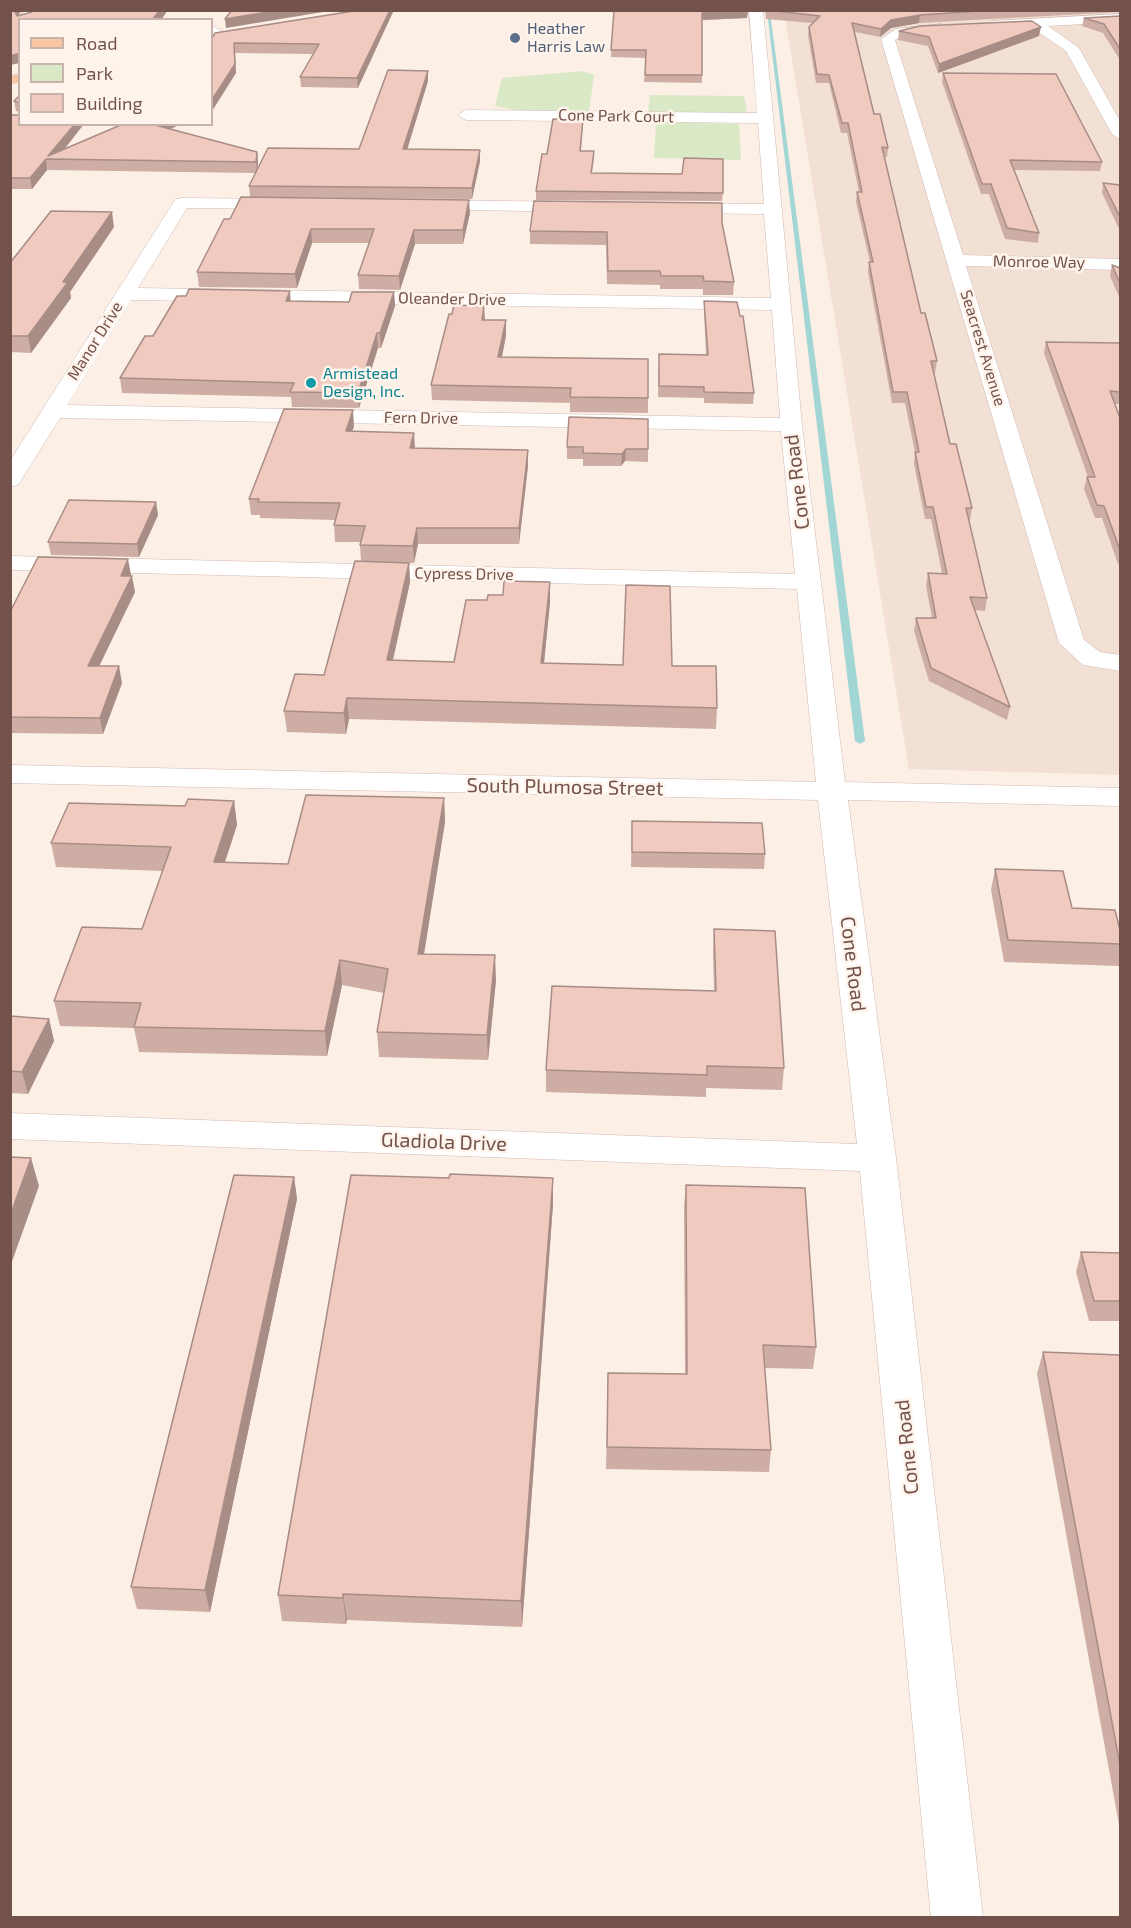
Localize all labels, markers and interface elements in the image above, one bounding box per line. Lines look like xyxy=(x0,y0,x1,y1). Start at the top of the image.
legend xyxy=(18,18,213,126)
place label: Heather Harris Law xyxy=(527,19,605,57)
marker: Heather Harris Law xyxy=(508,31,522,45)
text: Road xyxy=(76,32,117,54)
text: Park xyxy=(76,62,113,84)
text: Building xyxy=(76,92,143,114)
street label: Cone Park Court xyxy=(558,105,674,127)
street label: Monroe Way xyxy=(993,252,1085,272)
street label: Oleander Drive xyxy=(398,288,506,310)
street label: Seacrest Avenue xyxy=(956,288,1010,408)
street label: Manor Drive xyxy=(63,298,127,384)
place label: Armistead Design, Inc. xyxy=(323,364,405,402)
marker: Armistead Design, Inc. xyxy=(304,376,318,390)
street label: Fern Drive xyxy=(384,408,458,428)
street label: Cone Road xyxy=(779,433,815,531)
street label: Cypress Drive xyxy=(414,564,514,584)
street label: South Plumosa Street xyxy=(466,773,664,801)
street label: Cone Road xyxy=(835,915,871,1013)
street label: Gladiola Drive xyxy=(381,1128,507,1156)
street label: Cone Road xyxy=(890,1398,924,1496)

